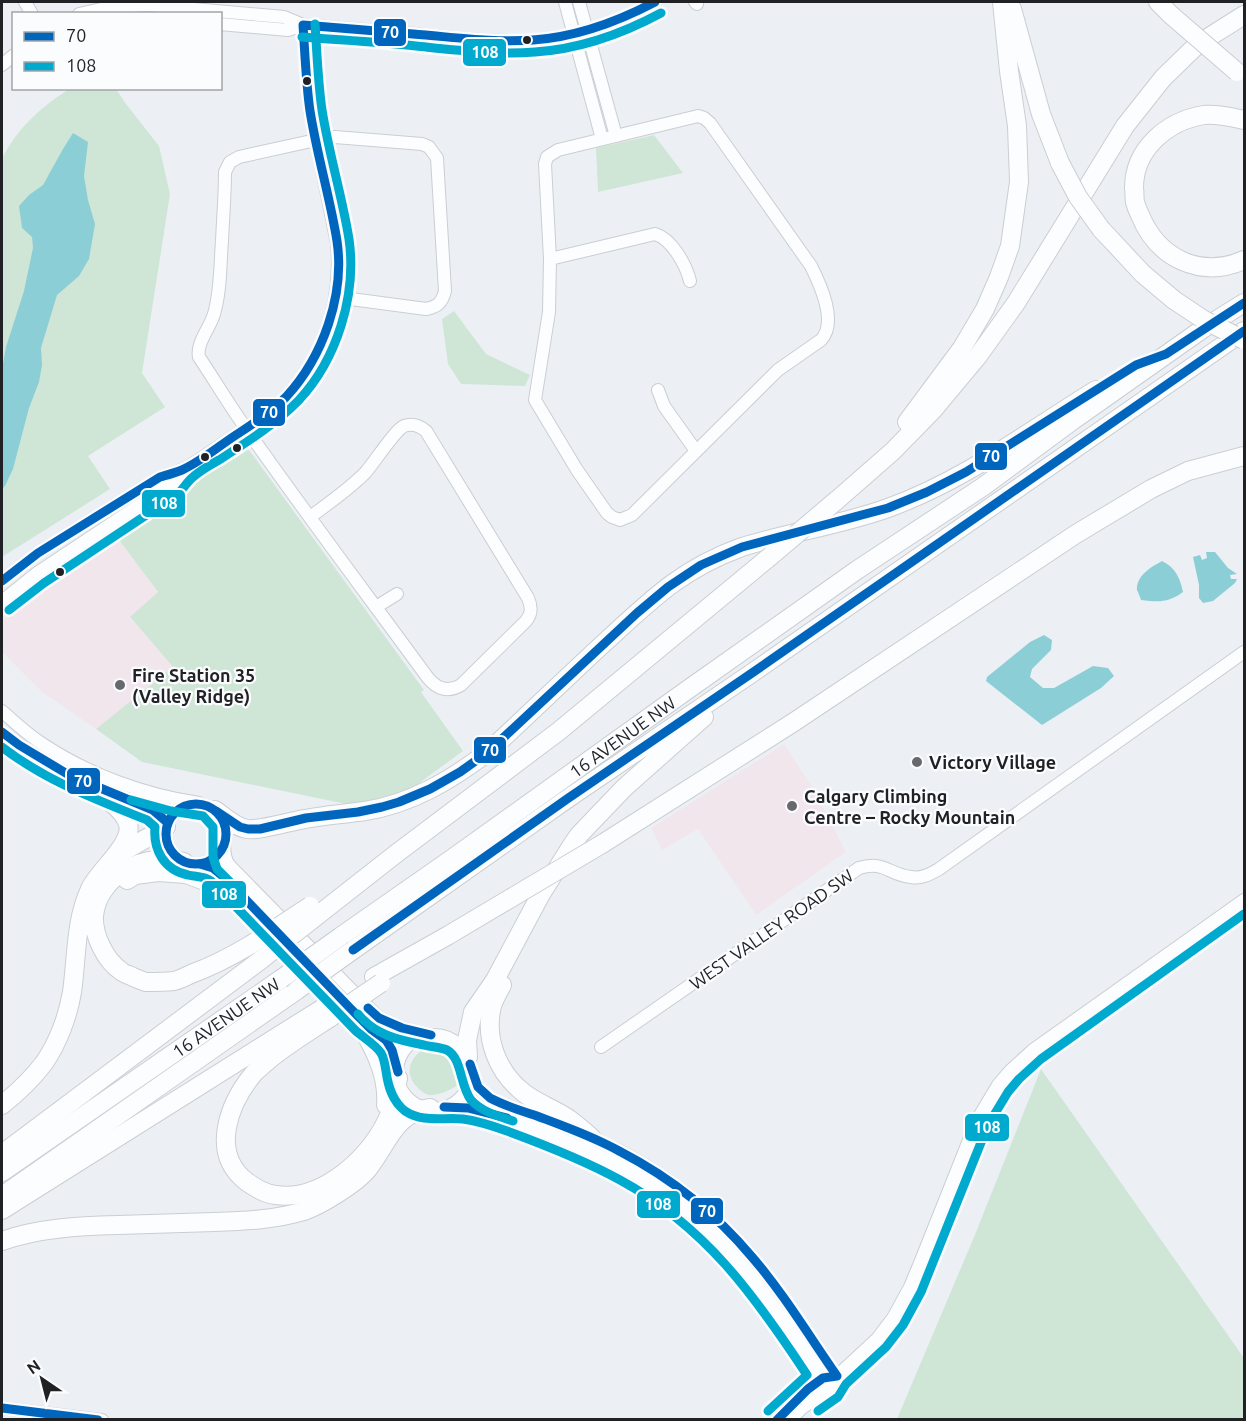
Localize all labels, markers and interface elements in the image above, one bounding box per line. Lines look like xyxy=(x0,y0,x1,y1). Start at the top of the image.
legend xyxy=(12,12,222,90)
line badge: 70 xyxy=(373,18,407,47)
text: 70 xyxy=(381,23,399,41)
text: 70 xyxy=(66,25,86,45)
unlabelled marker xyxy=(521,34,533,46)
line badge: 108 xyxy=(462,38,507,67)
text: 108 xyxy=(471,43,499,61)
text: 108 xyxy=(66,55,96,75)
unlabelled marker xyxy=(301,75,313,87)
line badge: 70 xyxy=(252,398,286,427)
text: 70 xyxy=(260,403,278,421)
unlabelled marker xyxy=(231,442,243,454)
line badge: 70 xyxy=(974,442,1008,471)
text: 70 xyxy=(982,447,1000,465)
unlabelled marker xyxy=(199,451,211,463)
line badge: 108 xyxy=(141,489,186,518)
text: 108 xyxy=(150,494,178,512)
unlabelled marker xyxy=(54,566,66,578)
place label: Fire Station 35 (Valley Ridge) xyxy=(132,665,255,707)
marker: Fire Station 35 (Valley Ridge) xyxy=(113,678,127,692)
street label: 16 AVENUE NW xyxy=(565,692,679,781)
line badge: 70 xyxy=(473,736,507,764)
text: 70 xyxy=(481,741,499,759)
place label: Victory Village xyxy=(929,752,1056,772)
marker: Victory Village xyxy=(910,755,924,769)
line badge: 70 xyxy=(66,767,101,795)
text: 70 xyxy=(74,772,92,790)
place label: Calgary Climbing Centre – Rocky Mountain xyxy=(804,786,1015,827)
marker: Calgary Climbing Centre – Rocky Mountain xyxy=(785,799,799,813)
street label: WEST VALLEY ROAD SW xyxy=(685,865,857,993)
line badge: 108 xyxy=(201,880,247,909)
text: 108 xyxy=(210,885,238,903)
street label: 16 AVENUE NW xyxy=(168,973,283,1061)
line badge: 108 xyxy=(964,1113,1010,1142)
text: 108 xyxy=(973,1118,1001,1136)
line badge: 108 xyxy=(636,1190,681,1219)
text: 108 xyxy=(644,1195,672,1213)
line badge: 70 xyxy=(690,1197,724,1225)
text: 70 xyxy=(698,1202,716,1220)
north arrow xyxy=(12,1349,72,1409)
text: N xyxy=(23,1356,43,1378)

